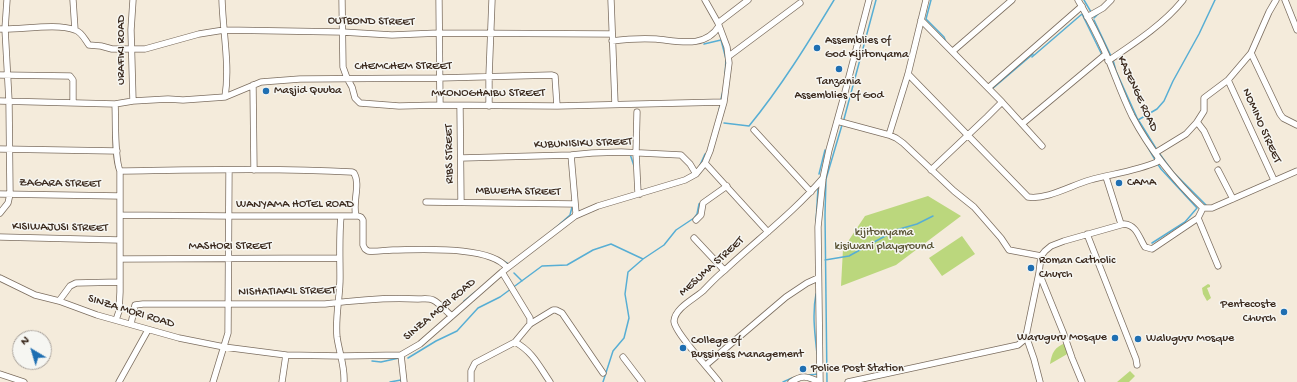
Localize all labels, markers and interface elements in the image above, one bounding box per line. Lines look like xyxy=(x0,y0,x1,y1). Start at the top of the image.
street label: OUTBOND STREET xyxy=(328,14,414,30)
street label: URAFIKI ROAD xyxy=(115,15,129,85)
place label: Assemblies of God Kijitonyama xyxy=(825,34,909,62)
marker: Assemblies of God Kijitonyama xyxy=(812,43,822,53)
street label: KAJENGE ROAD xyxy=(1113,54,1161,134)
street label: CHEMCHEM STREET xyxy=(354,60,452,74)
marker: Tanzania Assemblies of God xyxy=(834,64,844,74)
place label: Tanzania Assemblies of God xyxy=(794,75,884,103)
place label: Masjid Quuba xyxy=(274,84,342,98)
marker: Masjid Quuba xyxy=(261,86,271,96)
street label: NOMINO STREET xyxy=(1238,86,1284,166)
street label: MKONOGHAIBU STREET xyxy=(431,87,545,101)
street label: RIBS STREET xyxy=(442,124,458,184)
street label: KUBUNISIKU STREET xyxy=(534,135,632,153)
street label: ZAGARA STREET xyxy=(19,176,101,192)
place label: CAMA xyxy=(1127,176,1156,190)
marker: CAMA xyxy=(1114,178,1124,188)
street label: MBWEHA STREET xyxy=(475,184,561,200)
street label: WANYAMA HOTEL ROAD xyxy=(236,198,354,212)
street label: KISIWAJUSI STREET xyxy=(12,220,108,236)
park label: kijitonyama kisiwani playground xyxy=(835,226,933,254)
street label: MESUMA STREET xyxy=(676,234,748,300)
street label: MASHORI STREET xyxy=(188,240,272,254)
place label: Roman Catholic Church xyxy=(1039,254,1115,282)
marker: Roman Catholic Church xyxy=(1026,263,1036,273)
street label: SINZA MORI ROAD xyxy=(401,276,479,344)
street label: NISHATIAKIL STREET xyxy=(238,284,336,300)
street label: SINZA MORI ROAD xyxy=(86,292,176,332)
place label: Pentecoste Church xyxy=(1221,298,1276,326)
marker: Pentecoste Church xyxy=(1279,307,1289,317)
north arrow xyxy=(12,330,52,370)
place label: Waruguru Mosque xyxy=(1017,331,1107,345)
place label: Waluguru Mosque xyxy=(1146,332,1234,346)
marker: Waruguru Mosque xyxy=(1110,333,1120,343)
text: N xyxy=(19,334,32,348)
place label: College of Bussiness Management xyxy=(691,334,803,362)
marker: Waluguru Mosque xyxy=(1133,334,1143,344)
marker: College of Bussiness Management xyxy=(678,343,688,353)
place label: Police Post Station xyxy=(811,362,904,376)
marker: Police Post Station xyxy=(798,364,808,374)

